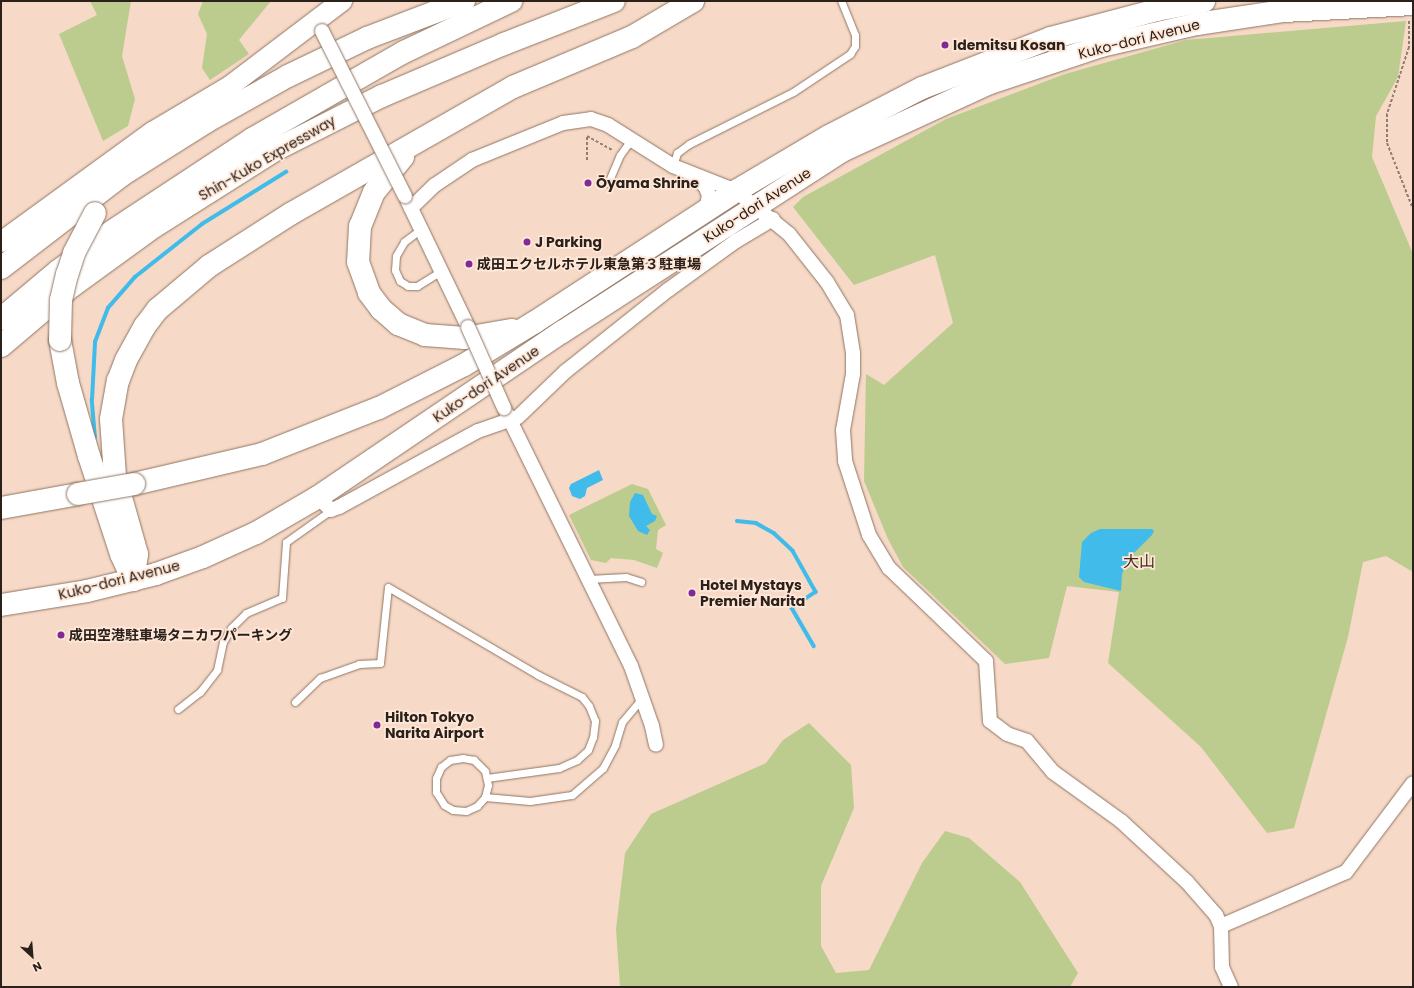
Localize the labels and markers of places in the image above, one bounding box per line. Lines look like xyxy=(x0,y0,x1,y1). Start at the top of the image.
place label: Idemitsu Kosan xyxy=(953,37,1066,53)
marker: Idemitsu Kosan xyxy=(940,40,950,50)
place label: Ōyama Shrine xyxy=(596,175,699,191)
marker: Ōyama Shrine xyxy=(583,178,593,188)
place label: J Parking xyxy=(535,234,602,250)
marker: J Parking xyxy=(522,237,532,247)
place label: 成田エクセルホテル東急第３駐車場 xyxy=(477,256,701,272)
marker: 成田エクセルホテル東急第３駐車場 xyxy=(464,259,474,269)
place label: Hotel Mystays Premier Narita xyxy=(700,577,805,610)
marker: Hotel Mystays Premier Narita xyxy=(687,588,697,598)
place label: 成田空港駐車場タニカワパーキング xyxy=(69,627,293,643)
marker: 成田空港駐車場タニカワパーキング xyxy=(56,630,66,640)
place label: Hilton Tokyo Narita Airport xyxy=(385,709,484,742)
marker: Hilton Tokyo Narita Airport xyxy=(372,720,382,730)

